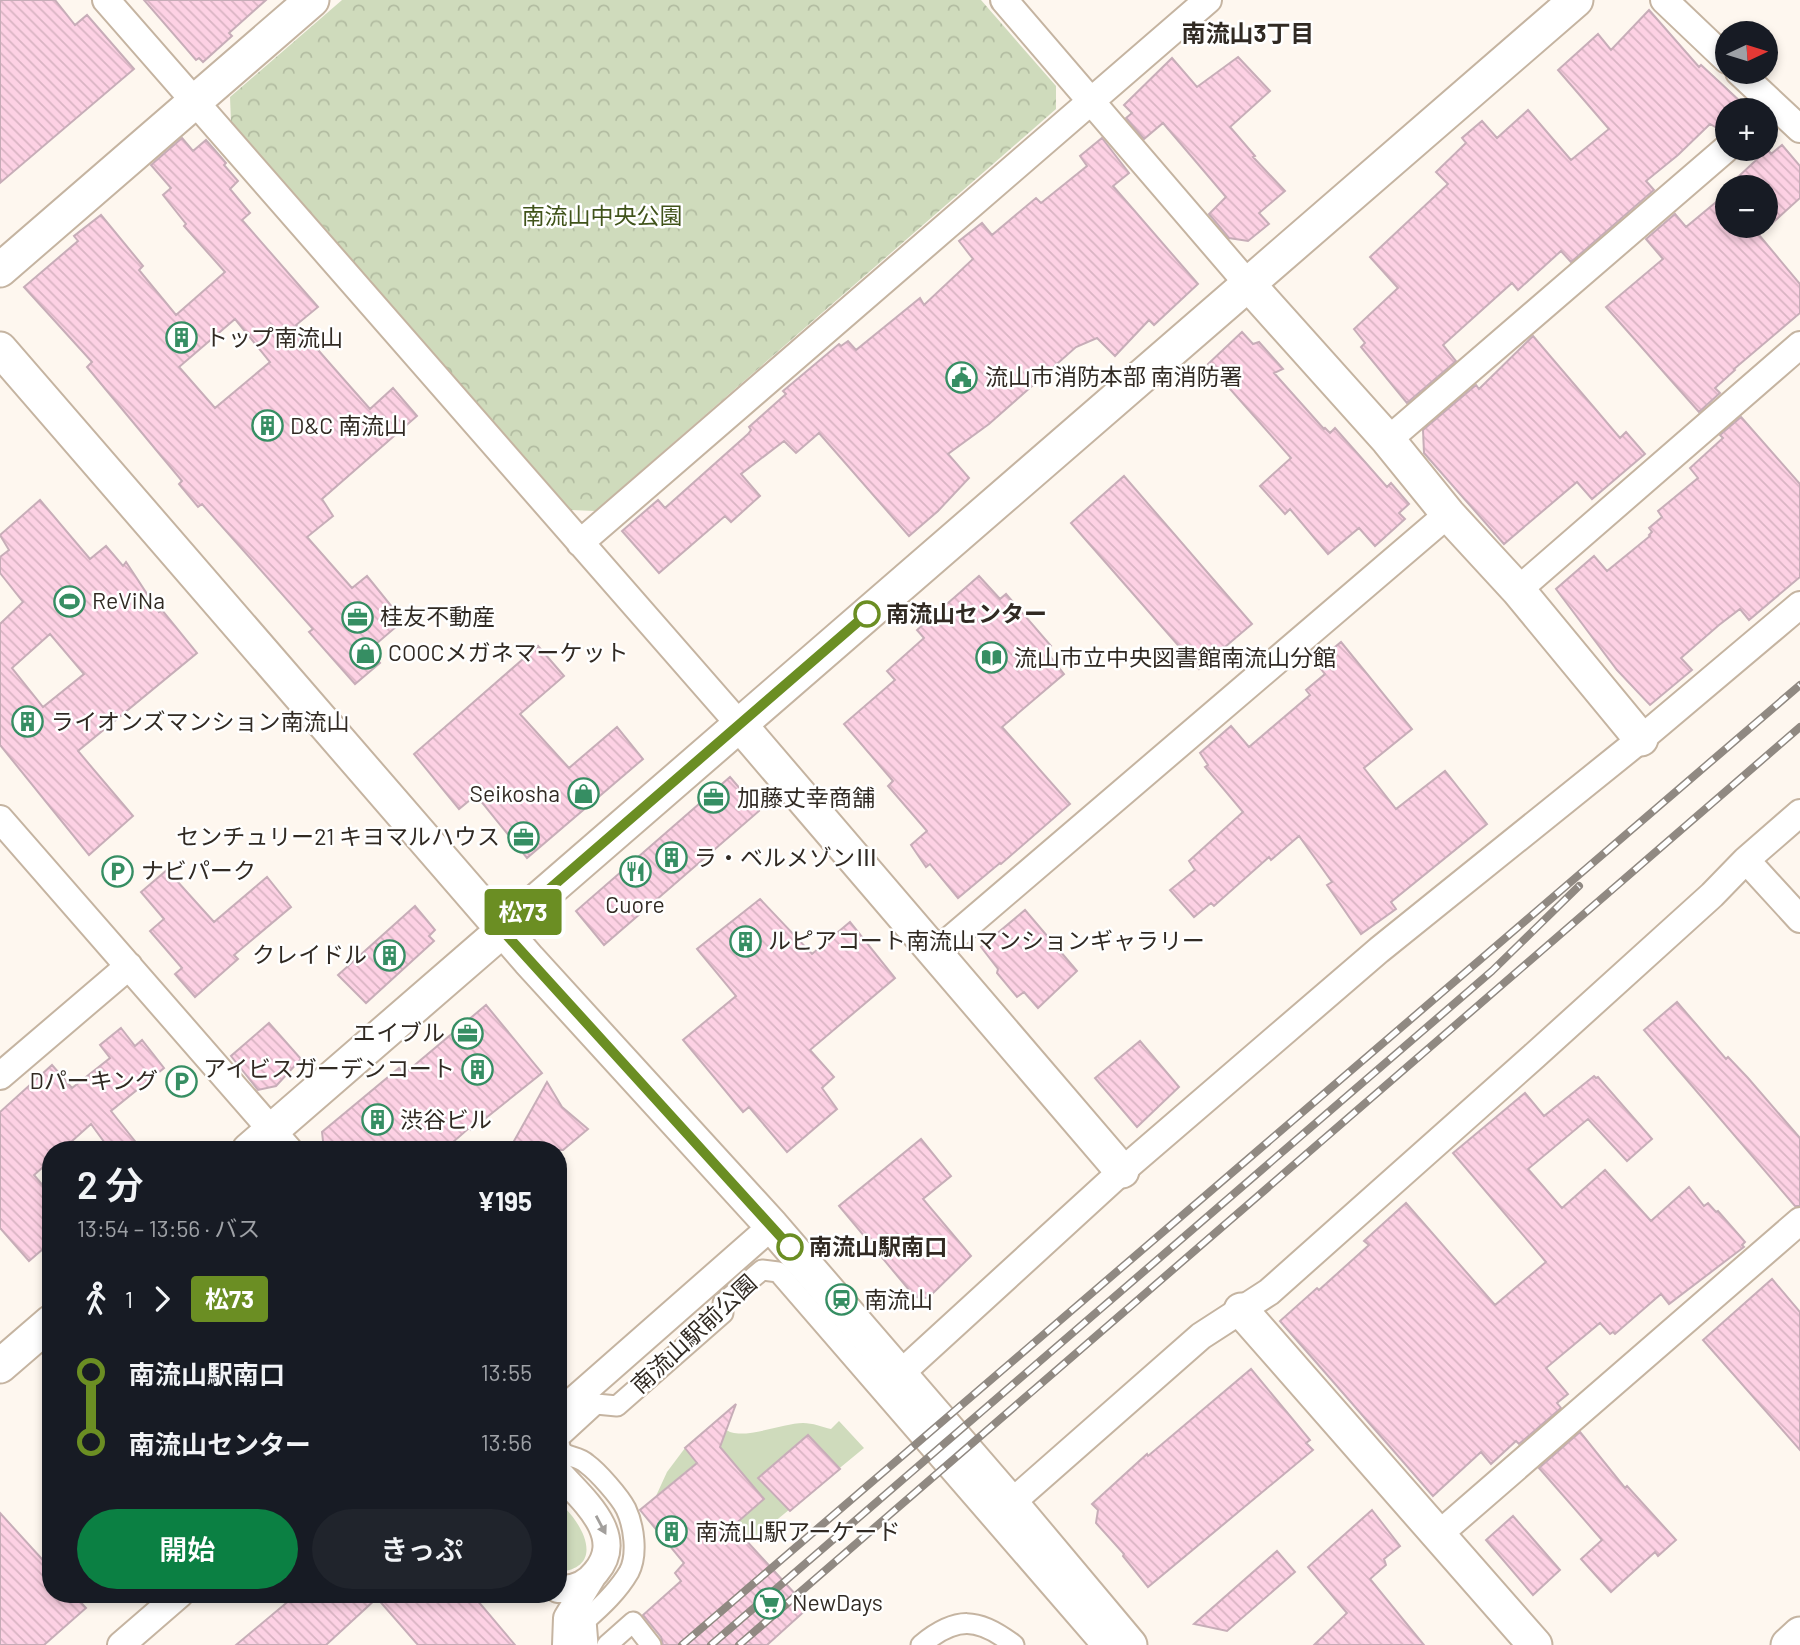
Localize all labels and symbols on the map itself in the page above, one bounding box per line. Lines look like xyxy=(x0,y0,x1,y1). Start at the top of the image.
district label: 南流山3丁目 xyxy=(1182,18,1314,47)
north arrow xyxy=(1715,21,1778,84)
park label: 南流山中央公園 xyxy=(522,201,683,229)
building icon: トップ南流山 xyxy=(165,321,199,355)
place label: トップ南流山 xyxy=(205,323,343,351)
public building icon: 流山市消防本部 南消防署 xyxy=(945,360,979,394)
place label: 流山市消防本部 南消防署 xyxy=(985,362,1243,390)
building icon: D&C 南流山 xyxy=(250,409,284,443)
place label: D&C 南流山 xyxy=(290,411,407,439)
sports icon: ReViNa xyxy=(52,584,86,618)
place label: ReViNa xyxy=(92,586,165,614)
place label: 南流山センター xyxy=(886,599,1047,627)
office icon: 桂友不動産 xyxy=(340,600,374,634)
marker: 南流山センター xyxy=(854,601,880,627)
place label: 桂友不動産 xyxy=(380,602,495,630)
shop icon: COOCメガネマーケット xyxy=(348,636,382,670)
place label: COOCメガネマーケット xyxy=(388,638,629,666)
library icon: 流山市立中央図書館南流山分館 xyxy=(974,641,1008,675)
place label: 流山市立中央図書館南流山分館 xyxy=(1014,643,1336,671)
building icon: ライオンズマンション南流山 xyxy=(11,705,45,739)
place label: ライオンズマンション南流山 xyxy=(51,707,350,735)
shop icon: Seikosha xyxy=(566,777,600,811)
place label: Seikosha xyxy=(470,779,560,807)
office icon: 加藤丈幸商舗 xyxy=(697,781,731,815)
place label: 加藤丈幸商舗 xyxy=(737,783,875,811)
office icon: センチュリー21 キヨマルハウス xyxy=(506,820,540,854)
place label: センチュリー21 キヨマルハウス xyxy=(176,822,500,850)
building icon: ラ・ベルメゾンⅢ xyxy=(654,841,688,875)
place label: ラ・ベルメゾンⅢ xyxy=(694,843,878,871)
parking icon: ナビパーク xyxy=(101,854,135,888)
restaurant icon: Cuore xyxy=(618,854,652,888)
place label: ナビパーク xyxy=(141,856,256,884)
line badge: 松73 xyxy=(483,889,563,935)
place label: Cuore xyxy=(605,890,665,918)
building icon: ルピアコート南流山マンションギャラリー xyxy=(728,924,762,958)
place label: ルピアコート南流山マンションギャラリー xyxy=(768,926,1205,954)
building icon: クレイドル xyxy=(373,938,407,972)
place label: クレイドル xyxy=(252,940,367,968)
office icon: エイブル xyxy=(451,1016,485,1050)
place label: エイブル xyxy=(353,1018,445,1046)
building icon: アイビスガーデンコート xyxy=(461,1052,495,1086)
place label: アイビスガーデンコート xyxy=(203,1054,455,1082)
parking icon: Dパーキング xyxy=(164,1064,198,1098)
place label: Dパーキング xyxy=(29,1066,158,1094)
building icon: 渋谷ビル xyxy=(360,1103,394,1137)
place label: 渋谷ビル xyxy=(400,1105,492,1133)
place label: 南流山駅南口 xyxy=(809,1232,947,1260)
marker: 南流山駅南口 xyxy=(777,1234,803,1260)
street label: 南流山駅前公園 xyxy=(625,1268,762,1398)
station icon: 南流山 xyxy=(824,1283,858,1317)
place label: 南流山 xyxy=(864,1285,933,1313)
one-way arrow xyxy=(595,1515,606,1535)
building icon: 南流山駅アーケード xyxy=(655,1515,689,1549)
place label: 南流山駅アーケード xyxy=(695,1517,901,1545)
supermarket icon: NewDays xyxy=(752,1586,786,1620)
place label: NewDays xyxy=(792,1588,883,1616)

